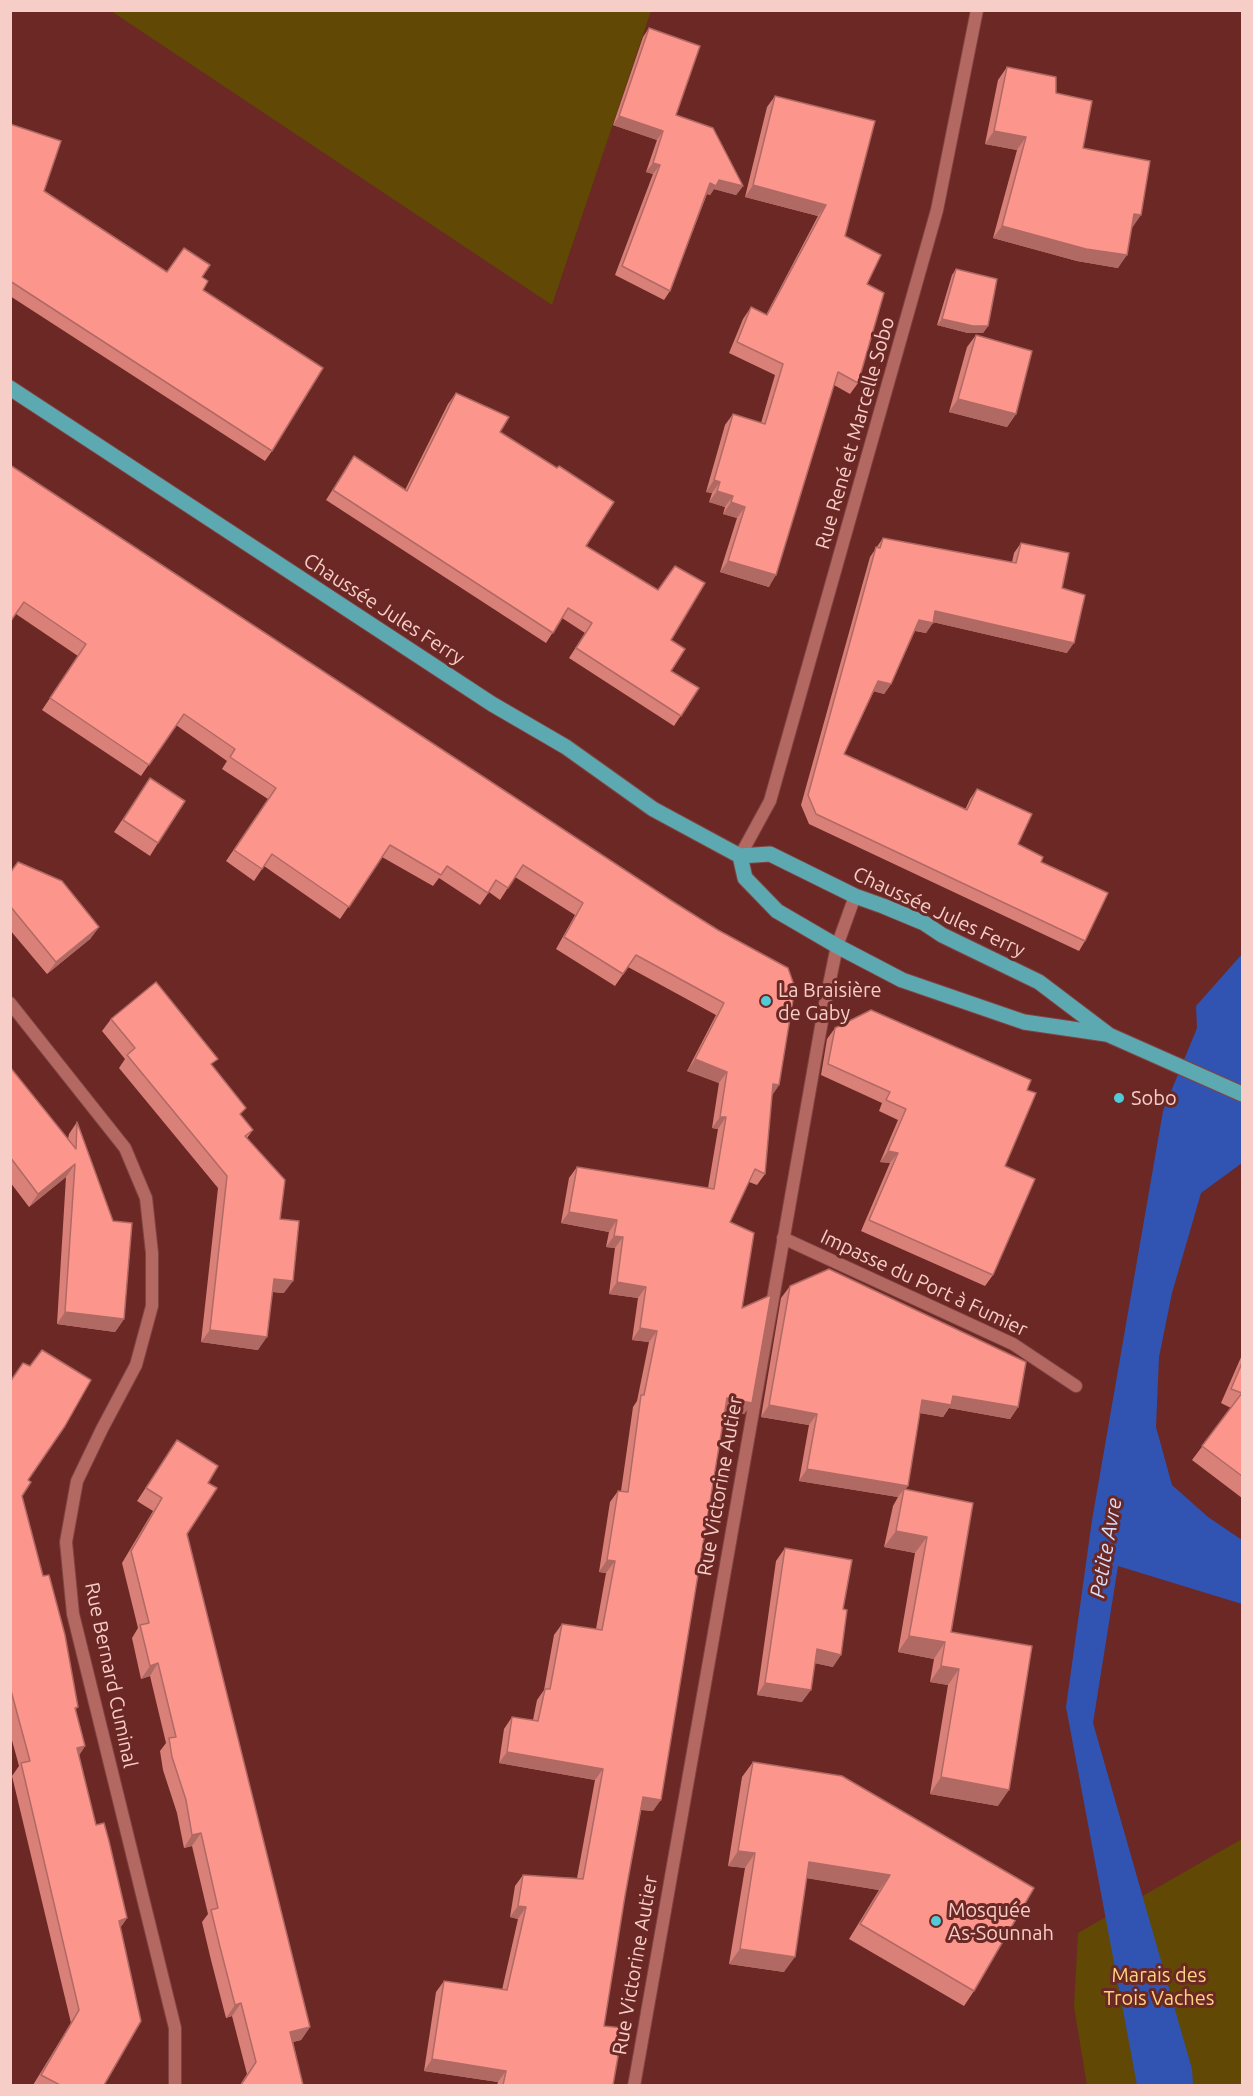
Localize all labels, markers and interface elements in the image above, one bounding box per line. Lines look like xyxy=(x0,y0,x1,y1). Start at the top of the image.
street label: Rue René et Marcelle Sobo xyxy=(810,314,900,552)
street label: Chaussée Jules Ferry xyxy=(299,548,469,670)
street label: Chaussée Jules Ferry xyxy=(849,862,1029,962)
place label: La Braisière de Gaby xyxy=(778,978,882,1025)
marker: La Braisière de Gaby xyxy=(759,994,773,1008)
place label: Sobo xyxy=(1131,1086,1177,1110)
marker: Sobo xyxy=(1112,1091,1126,1105)
street label: Impasse du Port à Fumier xyxy=(817,1224,1031,1342)
street label: Rue Victorine Autier xyxy=(692,1394,748,1578)
water label: Petite Avre xyxy=(1085,1496,1127,1600)
street label: Rue Bernard Cuminal xyxy=(80,1580,142,1770)
street label: Rue Victorine Autier xyxy=(607,1873,663,2057)
place label: Mosquée As-Sounnah xyxy=(948,1898,1054,1945)
marker: Mosquée As-Sounnah xyxy=(929,1914,943,1928)
park label: Marais des Trois Vaches xyxy=(1104,1963,1214,2010)

